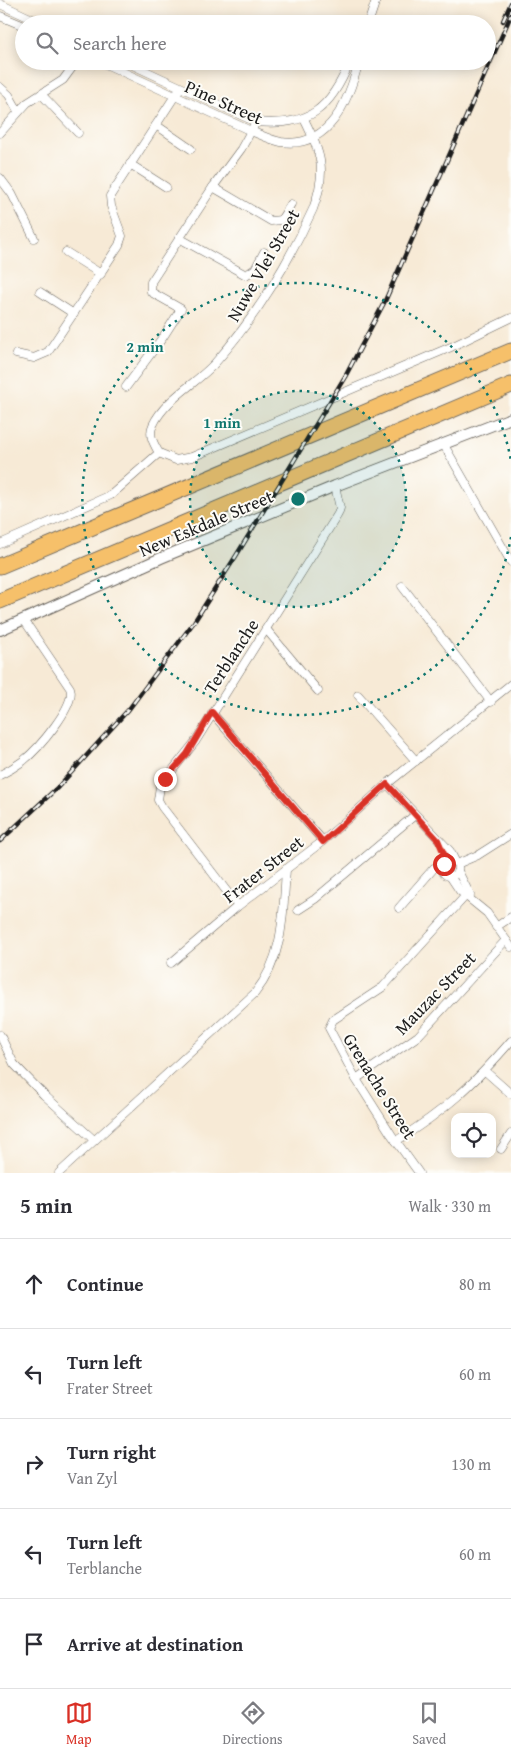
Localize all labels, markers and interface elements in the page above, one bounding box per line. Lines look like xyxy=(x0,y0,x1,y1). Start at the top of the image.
search box xyxy=(15,15,496,70)
icon: search xyxy=(33,29,61,57)
text: Search here xyxy=(73,29,167,57)
street label: Pine Street xyxy=(181,73,268,131)
street label: Nuwe Vlei Street xyxy=(220,203,307,326)
text: 2 min xyxy=(126,336,164,357)
text: 1 min xyxy=(203,412,241,433)
street label: New Eskdale Street xyxy=(135,482,278,563)
centre of rings xyxy=(289,490,307,508)
street label: Terblanche xyxy=(197,613,265,699)
route end xyxy=(154,768,177,791)
street label: Frater Street xyxy=(217,828,310,909)
route start xyxy=(433,853,456,876)
street label: Mauzac Street xyxy=(388,945,482,1041)
street label: Grenache Street xyxy=(337,1028,424,1145)
map controls xyxy=(451,1113,496,1158)
button: locate xyxy=(451,1113,496,1158)
text: 5 min xyxy=(20,1190,72,1221)
text: Walk · 330 m xyxy=(408,1194,491,1218)
icon: ahead xyxy=(20,1270,48,1298)
text: Continue xyxy=(67,1270,144,1298)
text: 80 m xyxy=(459,1272,491,1296)
text: Turn left xyxy=(67,1348,142,1376)
icon: left xyxy=(20,1360,48,1388)
text: 60 m xyxy=(459,1362,491,1386)
text: Frater Street xyxy=(67,1376,153,1400)
text: Turn right xyxy=(67,1438,156,1466)
icon: right xyxy=(20,1450,48,1478)
text: 130 m xyxy=(451,1452,491,1476)
text: Van Zyl xyxy=(67,1466,118,1490)
text: Turn left xyxy=(67,1528,142,1556)
icon: left xyxy=(20,1540,48,1568)
text: 60 m xyxy=(459,1542,491,1566)
text: Terblanche xyxy=(67,1556,142,1580)
icon: arrive xyxy=(20,1630,48,1658)
text: Arrive at destination xyxy=(67,1630,243,1658)
tab: Map xyxy=(65,1699,93,1749)
tab: Directions xyxy=(222,1699,283,1749)
tab: Saved xyxy=(412,1699,446,1749)

